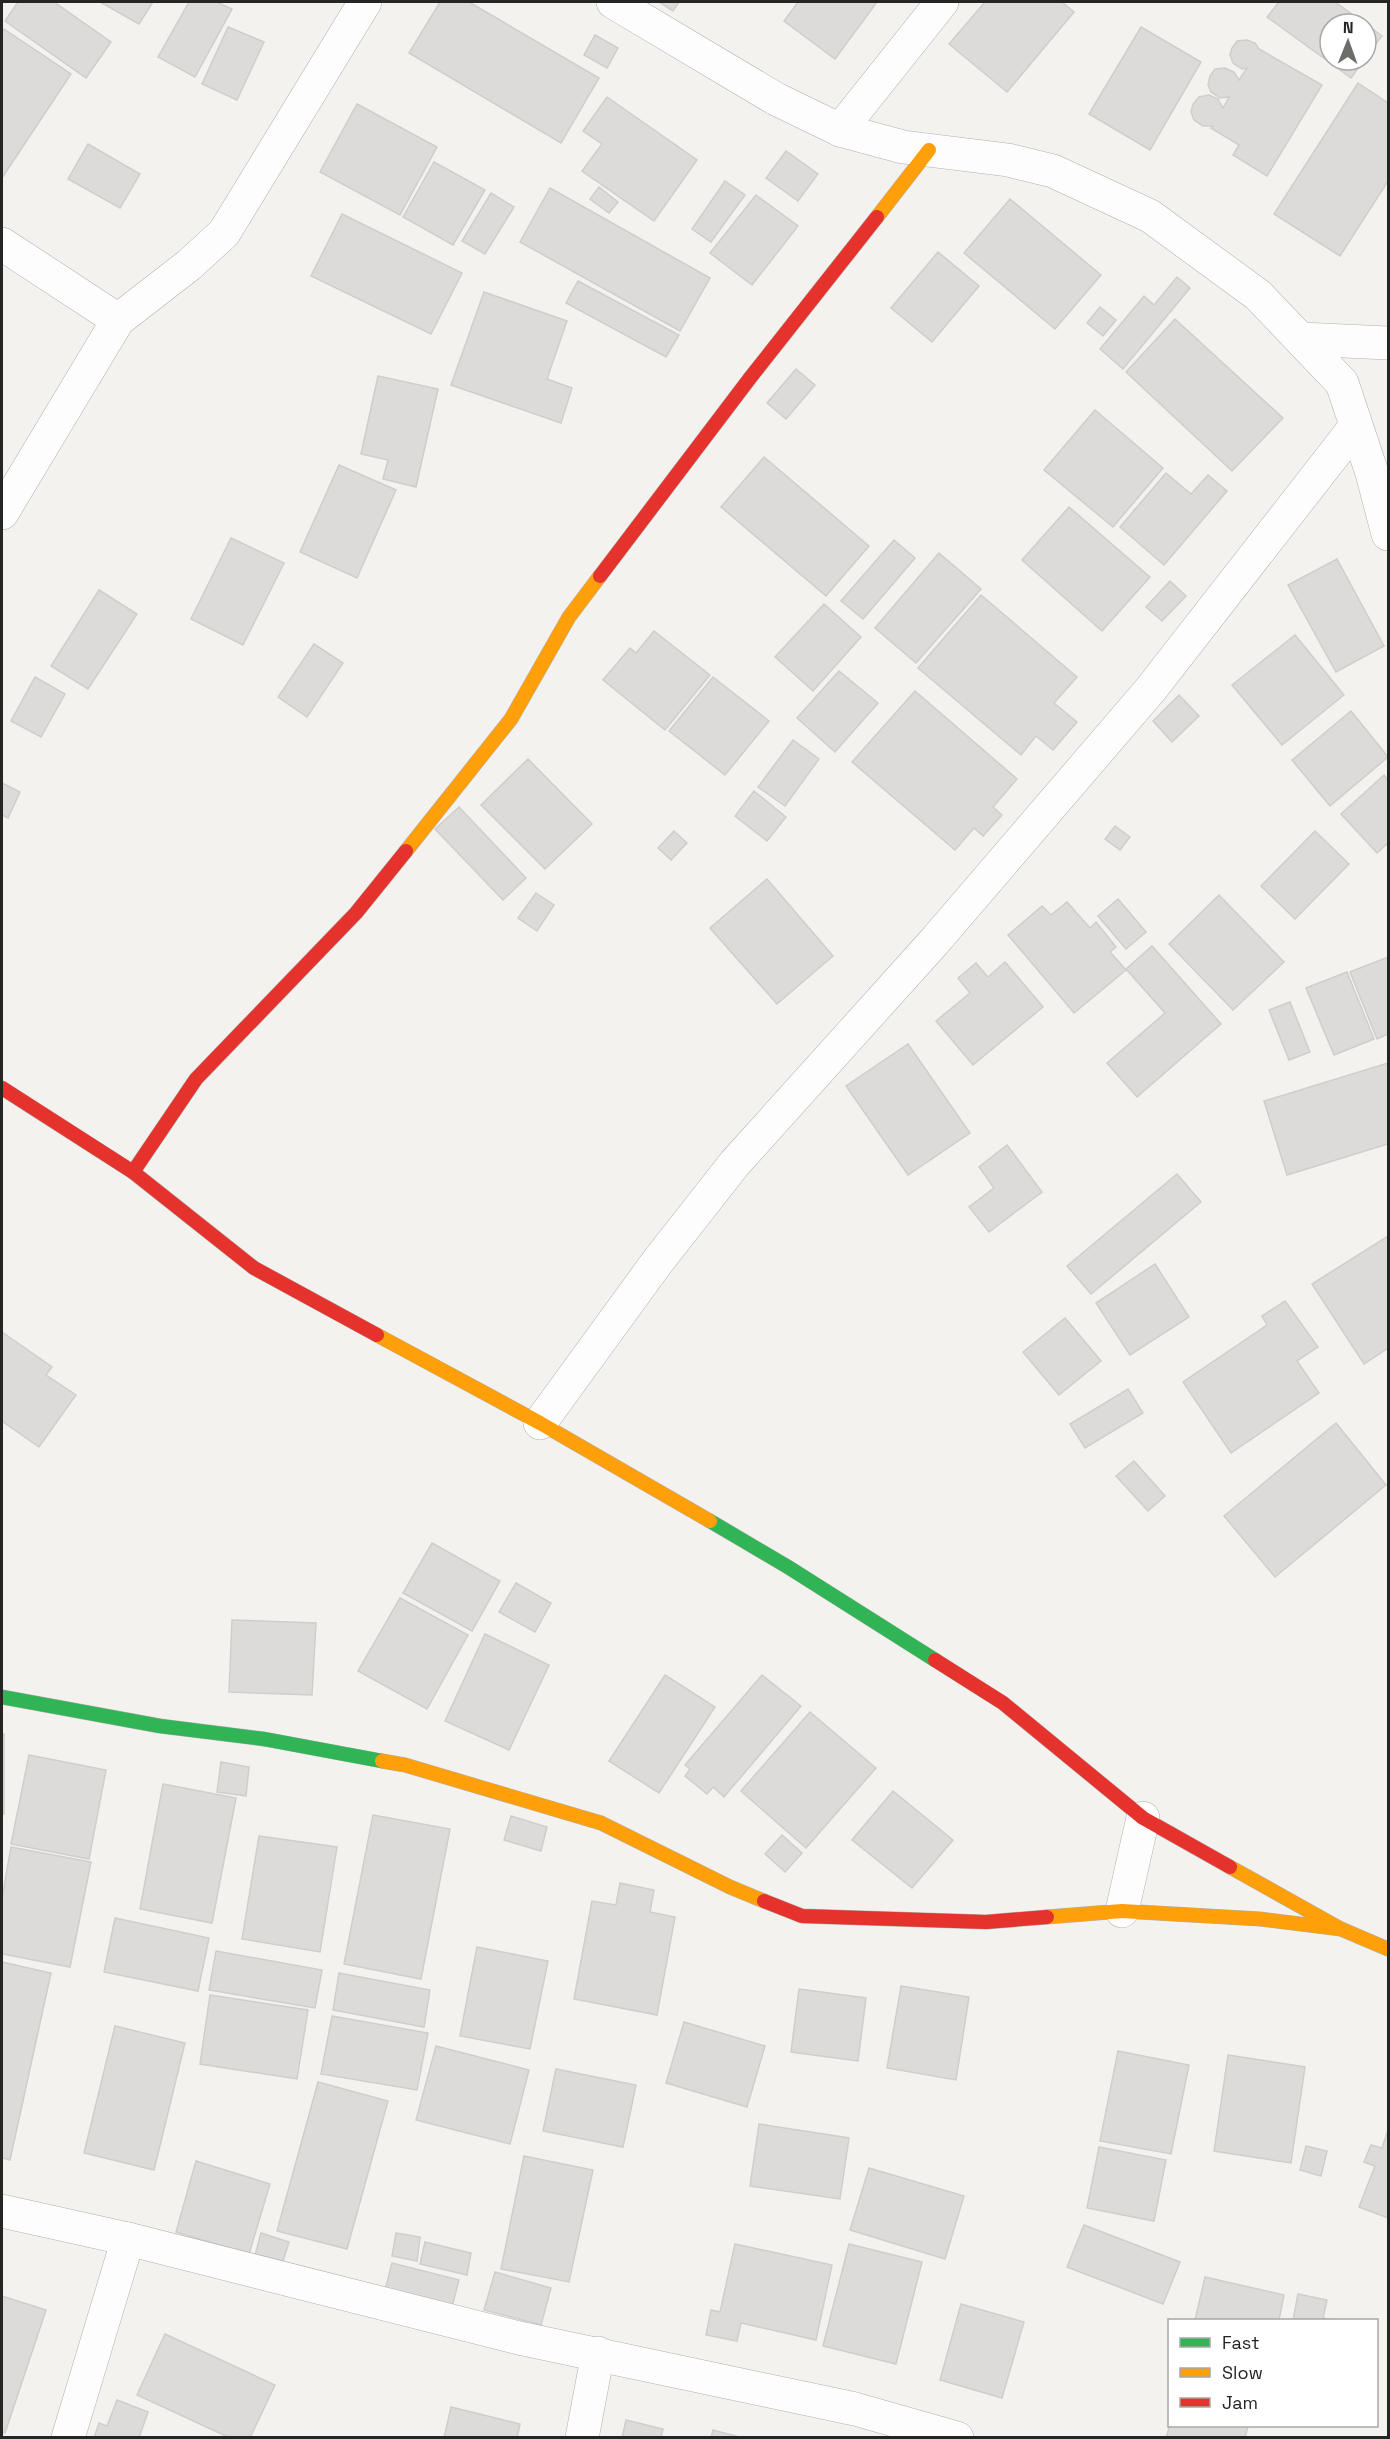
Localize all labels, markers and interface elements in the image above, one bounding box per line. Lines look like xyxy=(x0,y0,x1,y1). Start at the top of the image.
north arrow xyxy=(1318,12,1378,72)
text: N xyxy=(1343,17,1354,38)
legend xyxy=(1168,2319,1378,2427)
text: Fast xyxy=(1222,2331,1259,2354)
text: Slow xyxy=(1222,2361,1263,2384)
text: Jam xyxy=(1222,2391,1258,2414)

